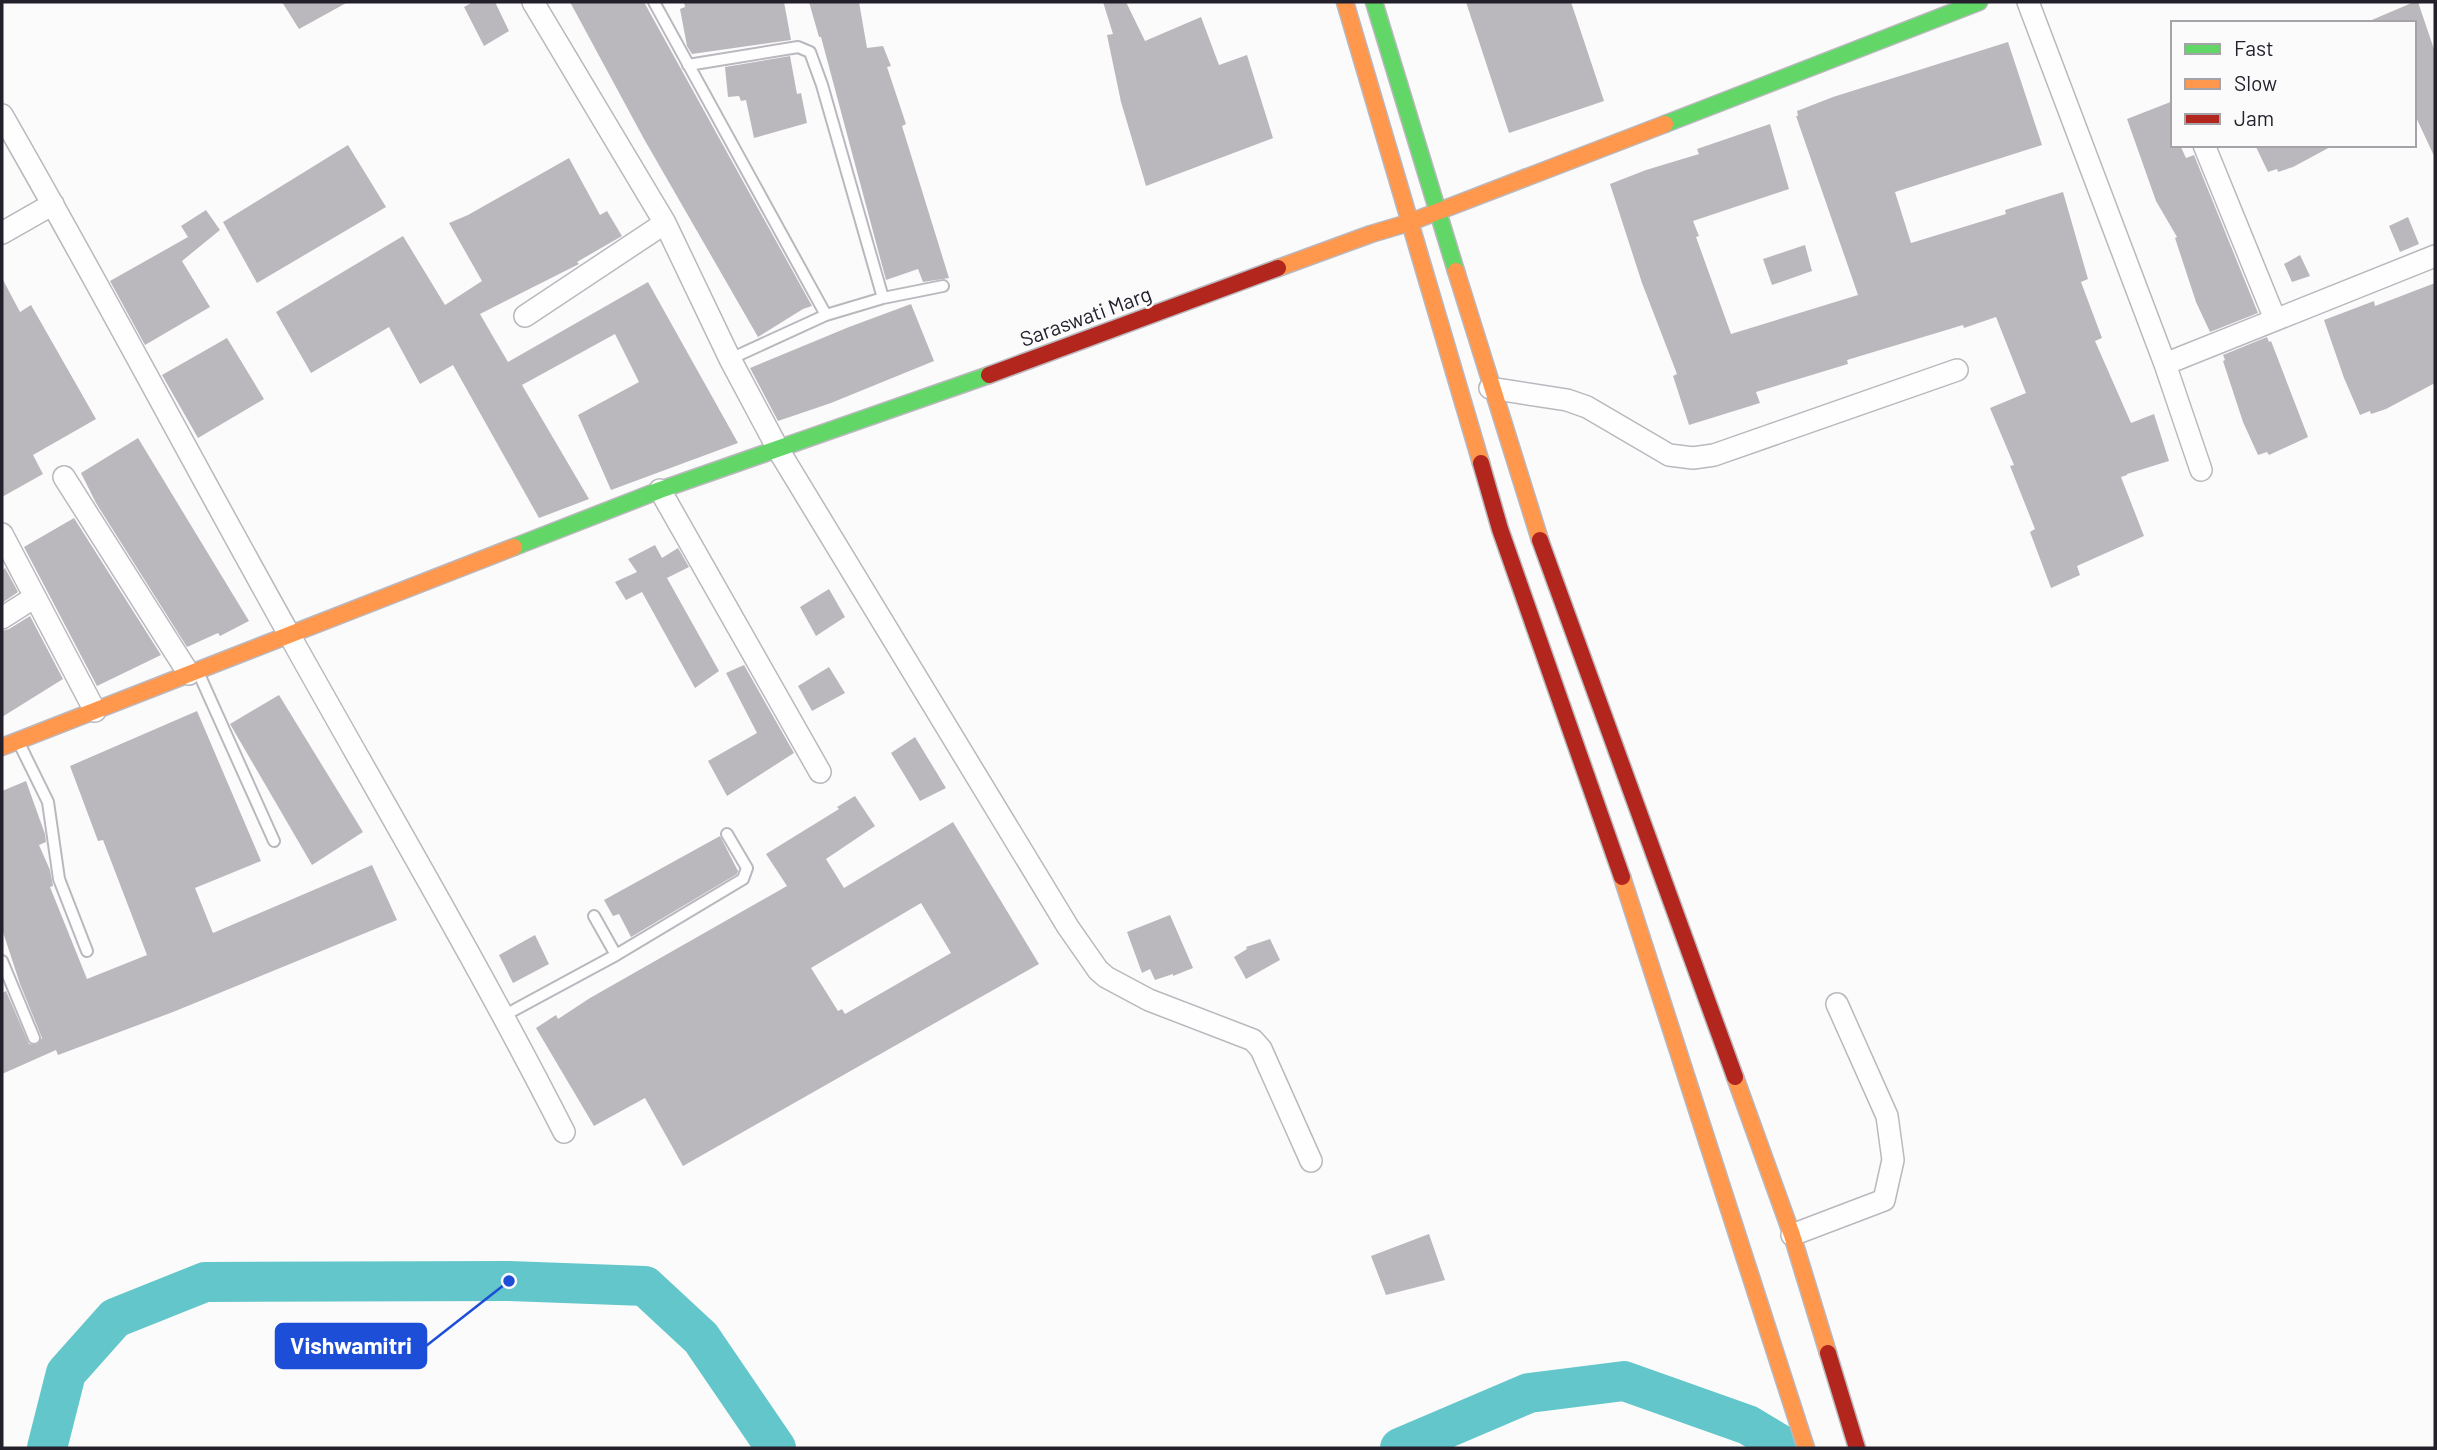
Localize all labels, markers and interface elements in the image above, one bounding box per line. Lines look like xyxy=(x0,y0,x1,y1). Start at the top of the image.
legend xyxy=(2171,21,2416,147)
text: Fast xyxy=(2234,35,2274,60)
text: Slow xyxy=(2234,70,2277,95)
text: Jam xyxy=(2234,105,2274,130)
street label: Saraswati Marg xyxy=(1016,280,1155,351)
callout: Vishwamitri xyxy=(276,1324,426,1368)
text: Vishwamitri xyxy=(290,1331,412,1359)

